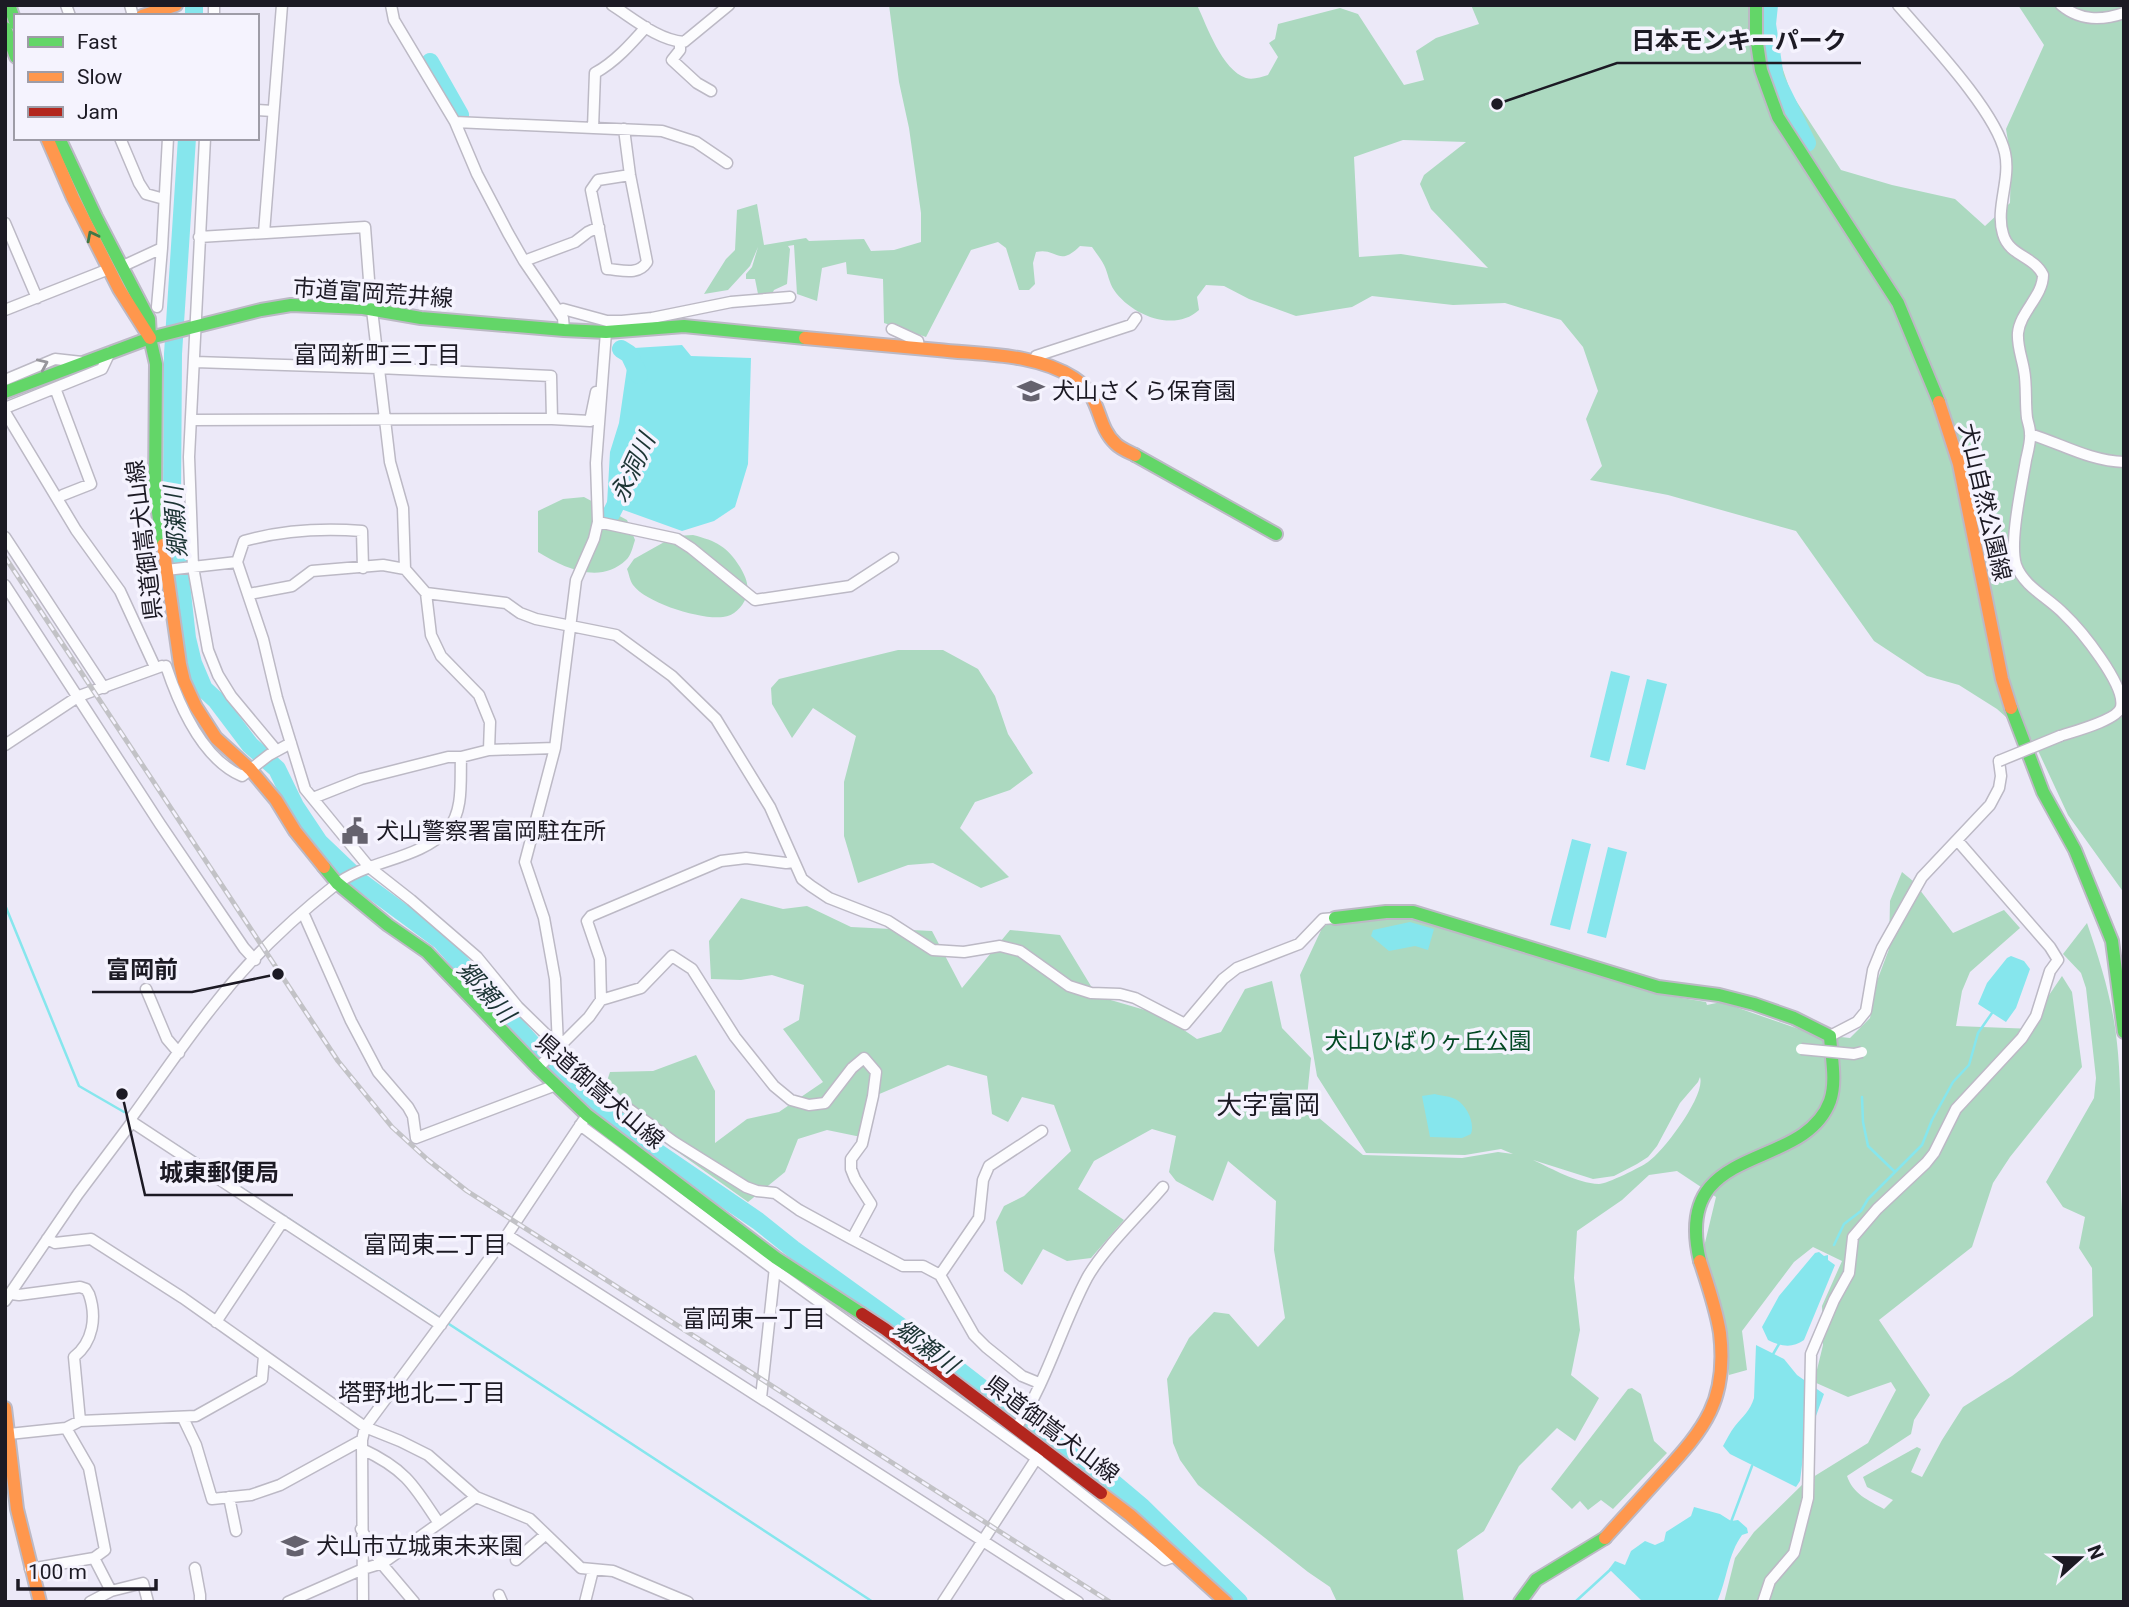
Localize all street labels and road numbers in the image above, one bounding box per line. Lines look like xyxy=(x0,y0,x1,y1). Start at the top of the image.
street label: 市道富岡荒井線 xyxy=(292,274,454,313)
street label: 犬山自然公園線 xyxy=(1953,421,2016,584)
street label: 県道御嵩犬山線 xyxy=(121,458,168,621)
street label: 県道御嵩犬山線 xyxy=(530,1028,669,1154)
street label: 県道御嵩犬山線 xyxy=(979,1370,1124,1489)

